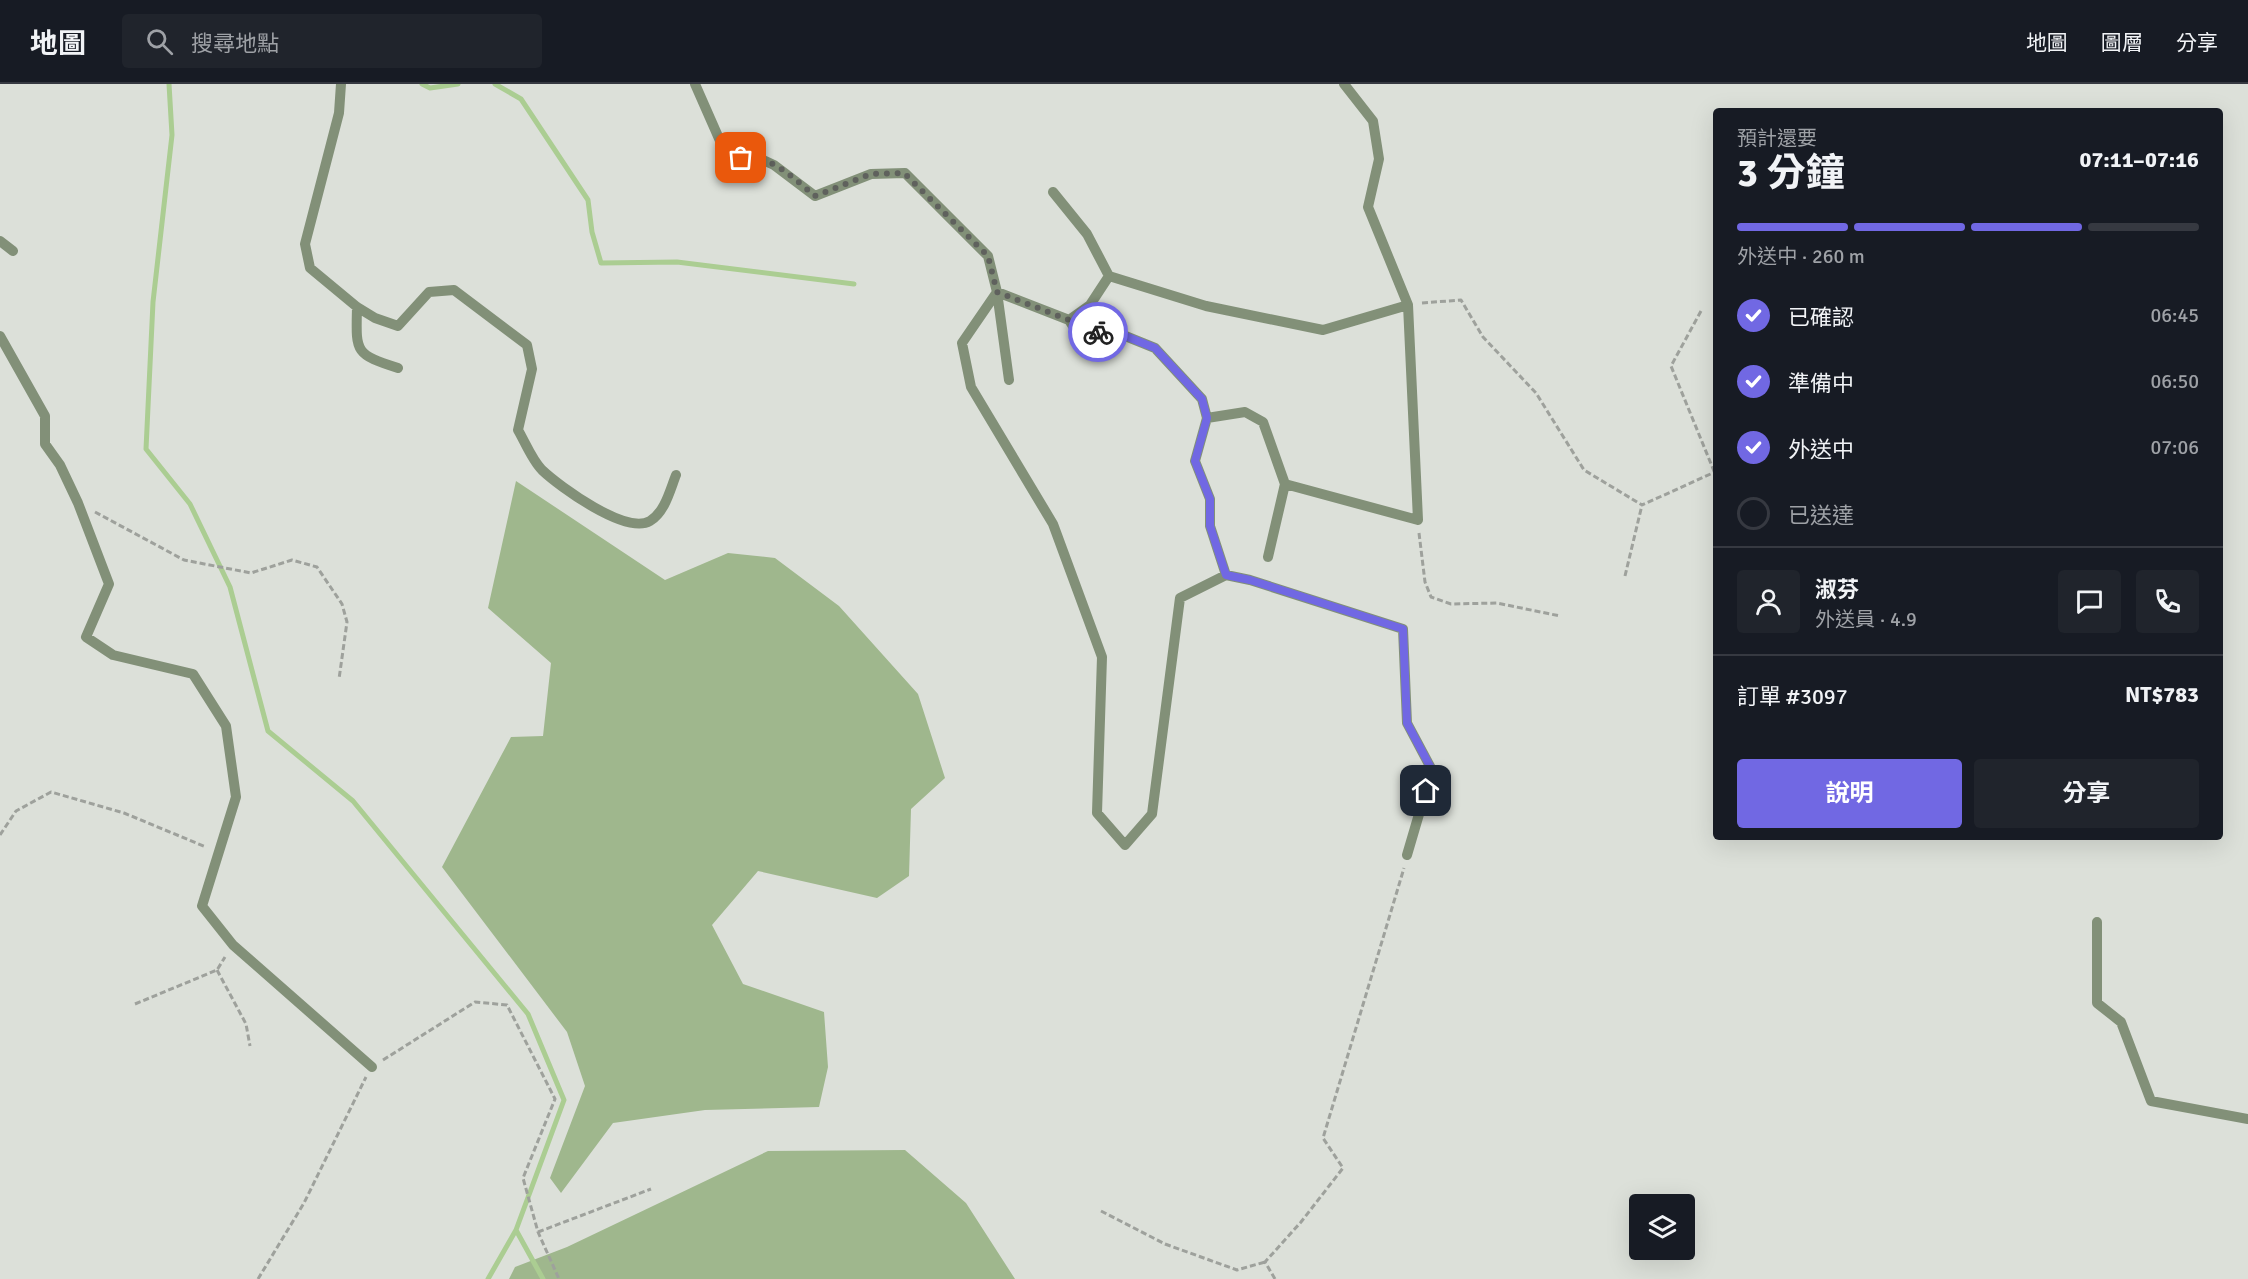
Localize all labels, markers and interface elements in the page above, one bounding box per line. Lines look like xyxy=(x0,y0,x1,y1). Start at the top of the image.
search box xyxy=(122,14,542,68)
icon: search xyxy=(143,25,176,58)
text: 地圖 xyxy=(30,27,86,61)
text: 搜尋地點 xyxy=(191,30,279,57)
text: 地圖 xyxy=(2026,30,2068,56)
text: 圖層 xyxy=(2101,30,2143,56)
text: 分享 xyxy=(2176,30,2218,56)
text: 預計還要 xyxy=(1737,126,1817,151)
pin xyxy=(715,132,766,183)
icon: bag xyxy=(724,141,757,174)
text: 07:11–07:16 xyxy=(2080,146,2199,173)
text: 3 分鐘 xyxy=(1737,149,1845,197)
text: 外送中 · 260 m xyxy=(1737,244,1865,269)
icon: check xyxy=(1737,299,1770,332)
courier xyxy=(1068,302,1128,362)
text: 06:45 xyxy=(2150,303,2199,328)
text: 已確認 xyxy=(1788,304,1854,331)
icon: bike xyxy=(1082,316,1115,349)
icon: check xyxy=(1737,365,1770,398)
text: 06:50 xyxy=(2150,369,2199,394)
text: 準備中 xyxy=(1788,370,1854,397)
icon: check xyxy=(1737,431,1770,464)
text: 07:06 xyxy=(2150,435,2199,460)
text: 外送中 xyxy=(1788,436,1854,463)
text: 已送達 xyxy=(1788,502,1854,529)
button: person xyxy=(1737,570,1800,633)
button: chat xyxy=(2058,570,2121,633)
button: phone xyxy=(2136,570,2199,633)
text: 淑芬 xyxy=(1815,576,1859,603)
text: 外送員 · 4.9 xyxy=(1815,607,1917,632)
text: NT$783 xyxy=(2125,681,2199,708)
text: 訂單 #3097 xyxy=(1737,683,1848,710)
button: 說明 xyxy=(1737,759,1962,828)
button: 分享 xyxy=(1974,759,2199,828)
pin xyxy=(1400,765,1451,816)
icon: home xyxy=(1409,774,1442,807)
map controls xyxy=(1629,1194,1695,1260)
button: layers xyxy=(1629,1194,1695,1260)

